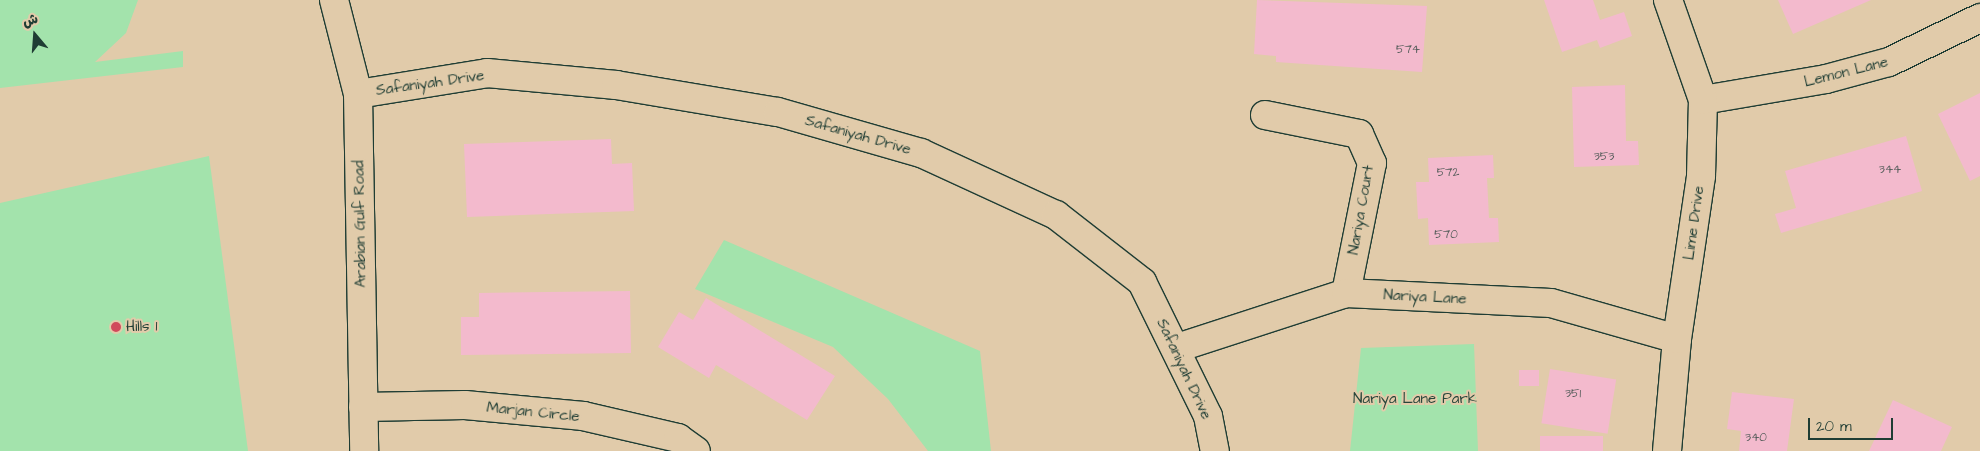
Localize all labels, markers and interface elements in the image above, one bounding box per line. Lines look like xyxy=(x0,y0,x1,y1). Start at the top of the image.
text: ش xyxy=(20,9,41,33)
north arrow xyxy=(10,10,60,60)
house number: 574 xyxy=(1396,43,1420,57)
street label: Lemon Lane xyxy=(1802,53,1890,91)
street label: Safaniyah Drive xyxy=(375,66,485,100)
street label: Safaniyah Drive xyxy=(803,111,913,159)
house number: 353 xyxy=(1594,150,1614,164)
street label: Arabian Gulf Road xyxy=(350,160,370,288)
house number: 344 xyxy=(1879,163,1901,177)
street label: Nariya Court xyxy=(1344,164,1378,256)
house number: 572 xyxy=(1437,166,1459,180)
street label: Lime Drive xyxy=(1680,185,1708,261)
house number: 570 xyxy=(1434,228,1458,242)
street label: Nariya Lane xyxy=(1383,286,1467,308)
street label: Safaniyah Drive xyxy=(1153,316,1215,422)
place label: Hills 1 xyxy=(126,318,158,336)
marker: Hills 1 xyxy=(110,321,122,333)
house number: 351 xyxy=(1565,387,1581,401)
park label: Nariya Lane Park xyxy=(1353,390,1477,408)
street label: Marjan Circle xyxy=(486,398,580,426)
scale bar xyxy=(1810,408,1895,440)
text: 20 m xyxy=(1816,416,1852,437)
house number: 340 xyxy=(1745,431,1767,445)

